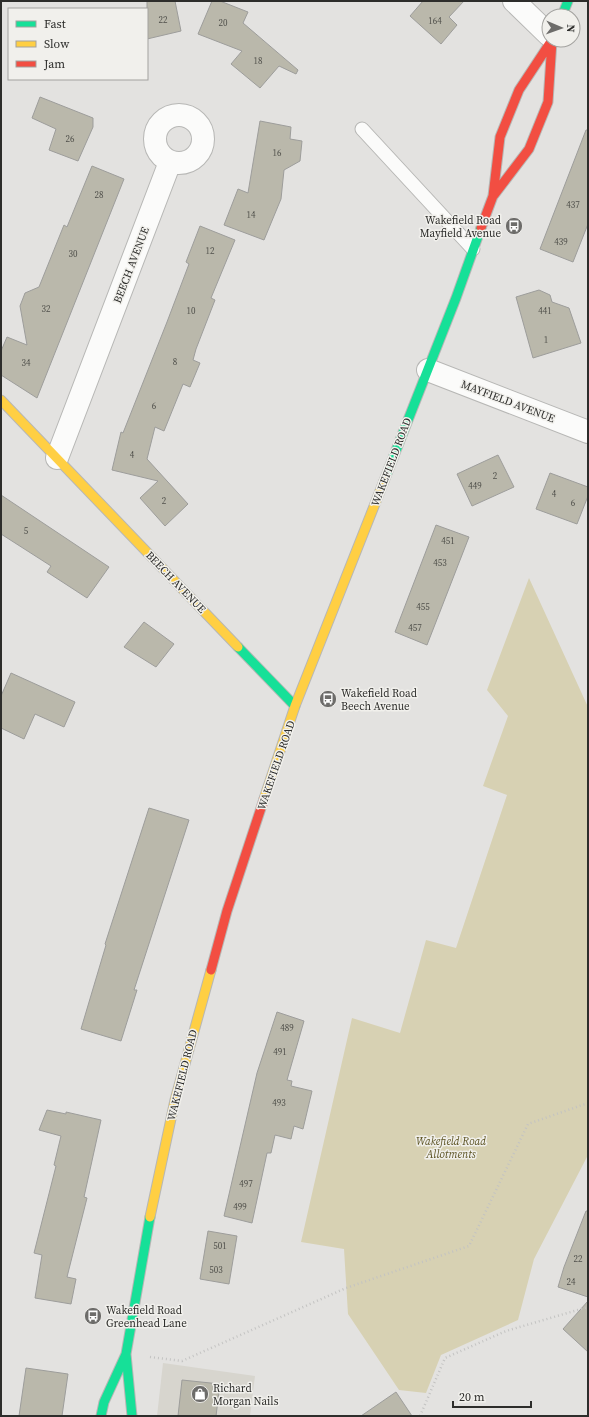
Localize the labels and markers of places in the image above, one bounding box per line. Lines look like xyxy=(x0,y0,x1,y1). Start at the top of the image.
place label: Wakefield Road Mayfield Avenue xyxy=(420,213,502,241)
bus stop icon: Wakefield Road Mayfield Avenue xyxy=(504,216,524,236)
place label: Wakefield Road Beech Avenue xyxy=(341,686,418,714)
bus stop icon: Wakefield Road Beech Avenue xyxy=(318,689,338,709)
place label: Wakefield Road Greenhead Lane xyxy=(106,1303,187,1331)
bus stop icon: Wakefield Road Greenhead Lane xyxy=(83,1306,103,1326)
place label: Richard Morgan Nails xyxy=(213,1381,279,1409)
shop icon: Richard Morgan Nails xyxy=(190,1384,210,1404)

